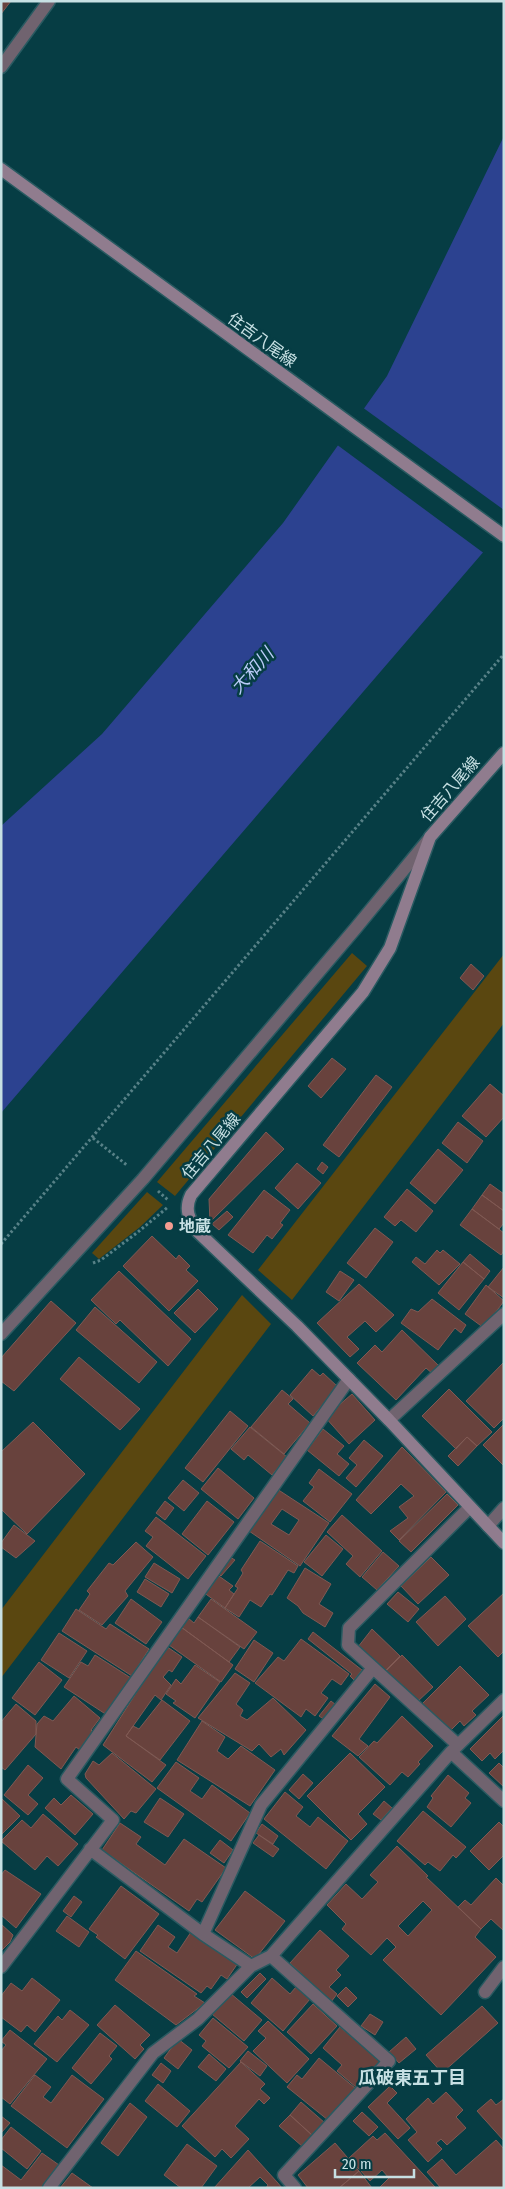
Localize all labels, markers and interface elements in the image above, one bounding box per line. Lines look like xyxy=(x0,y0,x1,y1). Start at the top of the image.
street label: 住吉八尾線 xyxy=(224,309,300,371)
water label: 大和川 xyxy=(226,642,280,698)
street label: 住吉八尾線 xyxy=(417,753,483,825)
street label: 住吉八尾線 xyxy=(178,1109,244,1183)
place label: 地蔵 xyxy=(179,1217,211,1236)
marker: 地蔵 xyxy=(163,1220,175,1232)
district label: 瓜破東五丁目 xyxy=(358,2067,466,2089)
scale bar xyxy=(335,2146,414,2178)
text: 20 m xyxy=(342,2155,372,2173)

